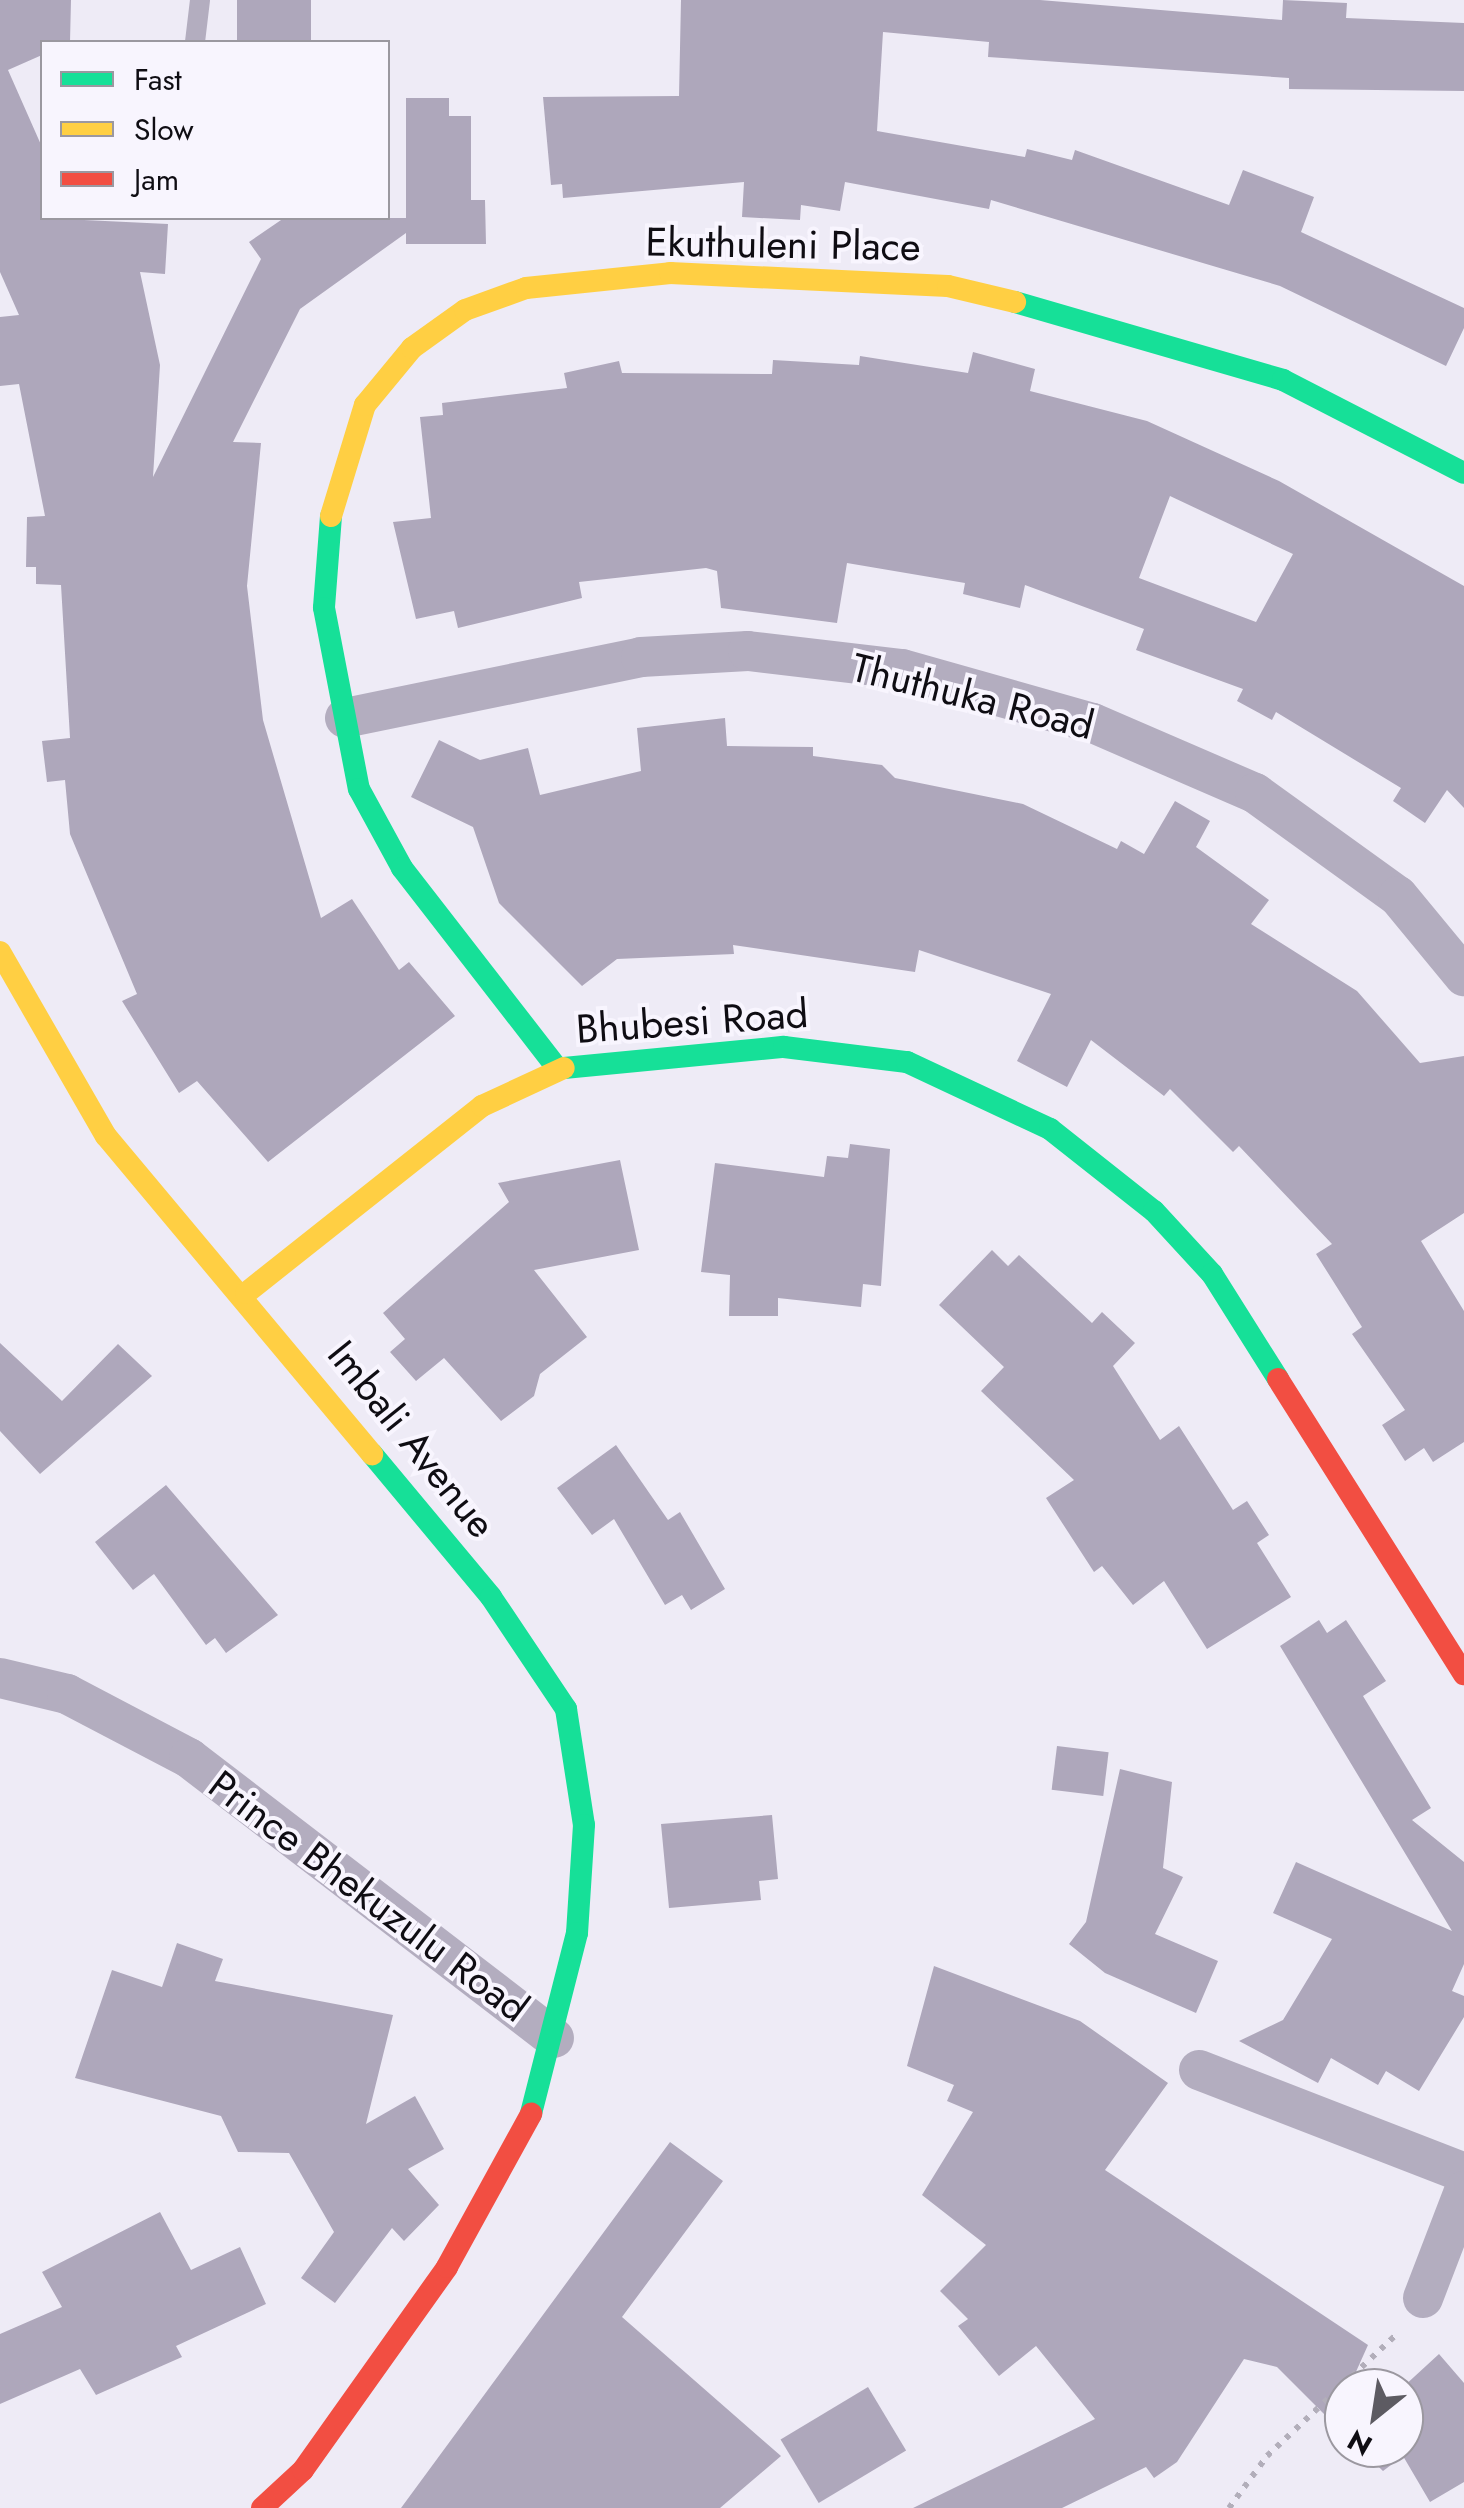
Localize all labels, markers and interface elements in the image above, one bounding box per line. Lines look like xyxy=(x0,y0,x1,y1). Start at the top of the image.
legend xyxy=(40,40,390,220)
text: Fast xyxy=(134,58,182,101)
text: Slow xyxy=(134,108,194,151)
text: Jam xyxy=(134,158,179,201)
street label: Ekuthuleni Place xyxy=(645,218,921,270)
street label: Thuthuka Road xyxy=(847,643,1099,749)
street label: Bhubesi Road xyxy=(574,989,810,1053)
street label: Imbali Avenue xyxy=(318,1331,506,1547)
street label: Prince Bhekuzulu Road xyxy=(200,1760,538,2032)
north arrow xyxy=(1324,2368,1424,2468)
text: N xyxy=(1340,2419,1380,2466)

